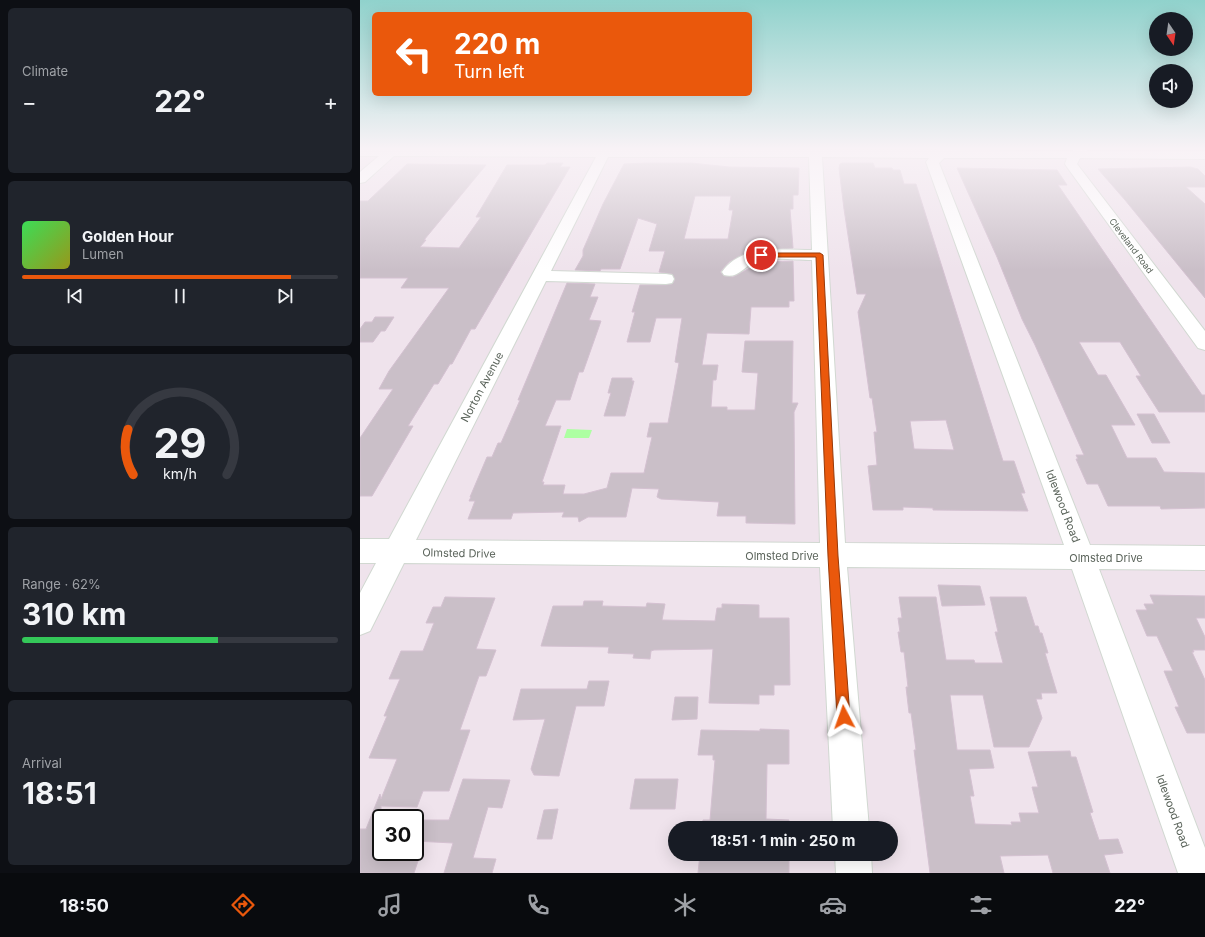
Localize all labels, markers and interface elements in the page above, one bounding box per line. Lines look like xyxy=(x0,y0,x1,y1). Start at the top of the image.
north arrow xyxy=(1149,12,1193,56)
map controls xyxy=(1149,12,1193,108)
text: 220 m xyxy=(454,27,540,61)
icon: left xyxy=(388,28,440,80)
text: Turn left xyxy=(454,61,524,82)
text: Climate xyxy=(22,63,68,79)
button: sound xyxy=(1149,64,1193,108)
text: 22° xyxy=(154,83,206,119)
text: − xyxy=(22,89,37,115)
text: + xyxy=(323,89,338,115)
street label: Cleveland Road xyxy=(1107,216,1156,275)
text: Golden Hour xyxy=(82,227,174,246)
pin xyxy=(744,238,778,272)
icon: arrive xyxy=(750,244,772,266)
text: Lumen xyxy=(82,246,124,262)
icon: previous xyxy=(64,285,86,307)
icon: pause xyxy=(169,285,191,307)
icon: next xyxy=(274,285,296,307)
street label: Norton Avenue xyxy=(458,349,506,425)
text: 29 xyxy=(153,417,207,467)
text: km/h xyxy=(163,464,197,481)
street label: Idlewood Road xyxy=(1043,468,1083,544)
street label: Olmsted Drive xyxy=(422,545,496,561)
street label: Olmsted Drive xyxy=(745,549,819,563)
street label: Olmsted Drive xyxy=(1069,551,1143,565)
text: Range · 62% xyxy=(22,576,101,592)
text: 310 km xyxy=(22,596,126,632)
position arrow xyxy=(823,696,865,738)
text: Arrival xyxy=(22,755,62,771)
street label: Idlewood Road xyxy=(1153,772,1193,850)
text: 18:51 xyxy=(22,775,97,811)
speed limit sign: 30 xyxy=(372,809,424,861)
text: 18:51 · 1 min · 250 m xyxy=(710,831,856,850)
icon: directions xyxy=(229,891,257,919)
icon: music xyxy=(376,891,404,919)
icon: phone xyxy=(524,891,552,919)
icon: climate xyxy=(671,891,699,919)
icon: car xyxy=(819,891,847,919)
icon: filters xyxy=(967,891,995,919)
text: 18:50 xyxy=(60,895,109,916)
text: 22° xyxy=(1114,895,1145,916)

